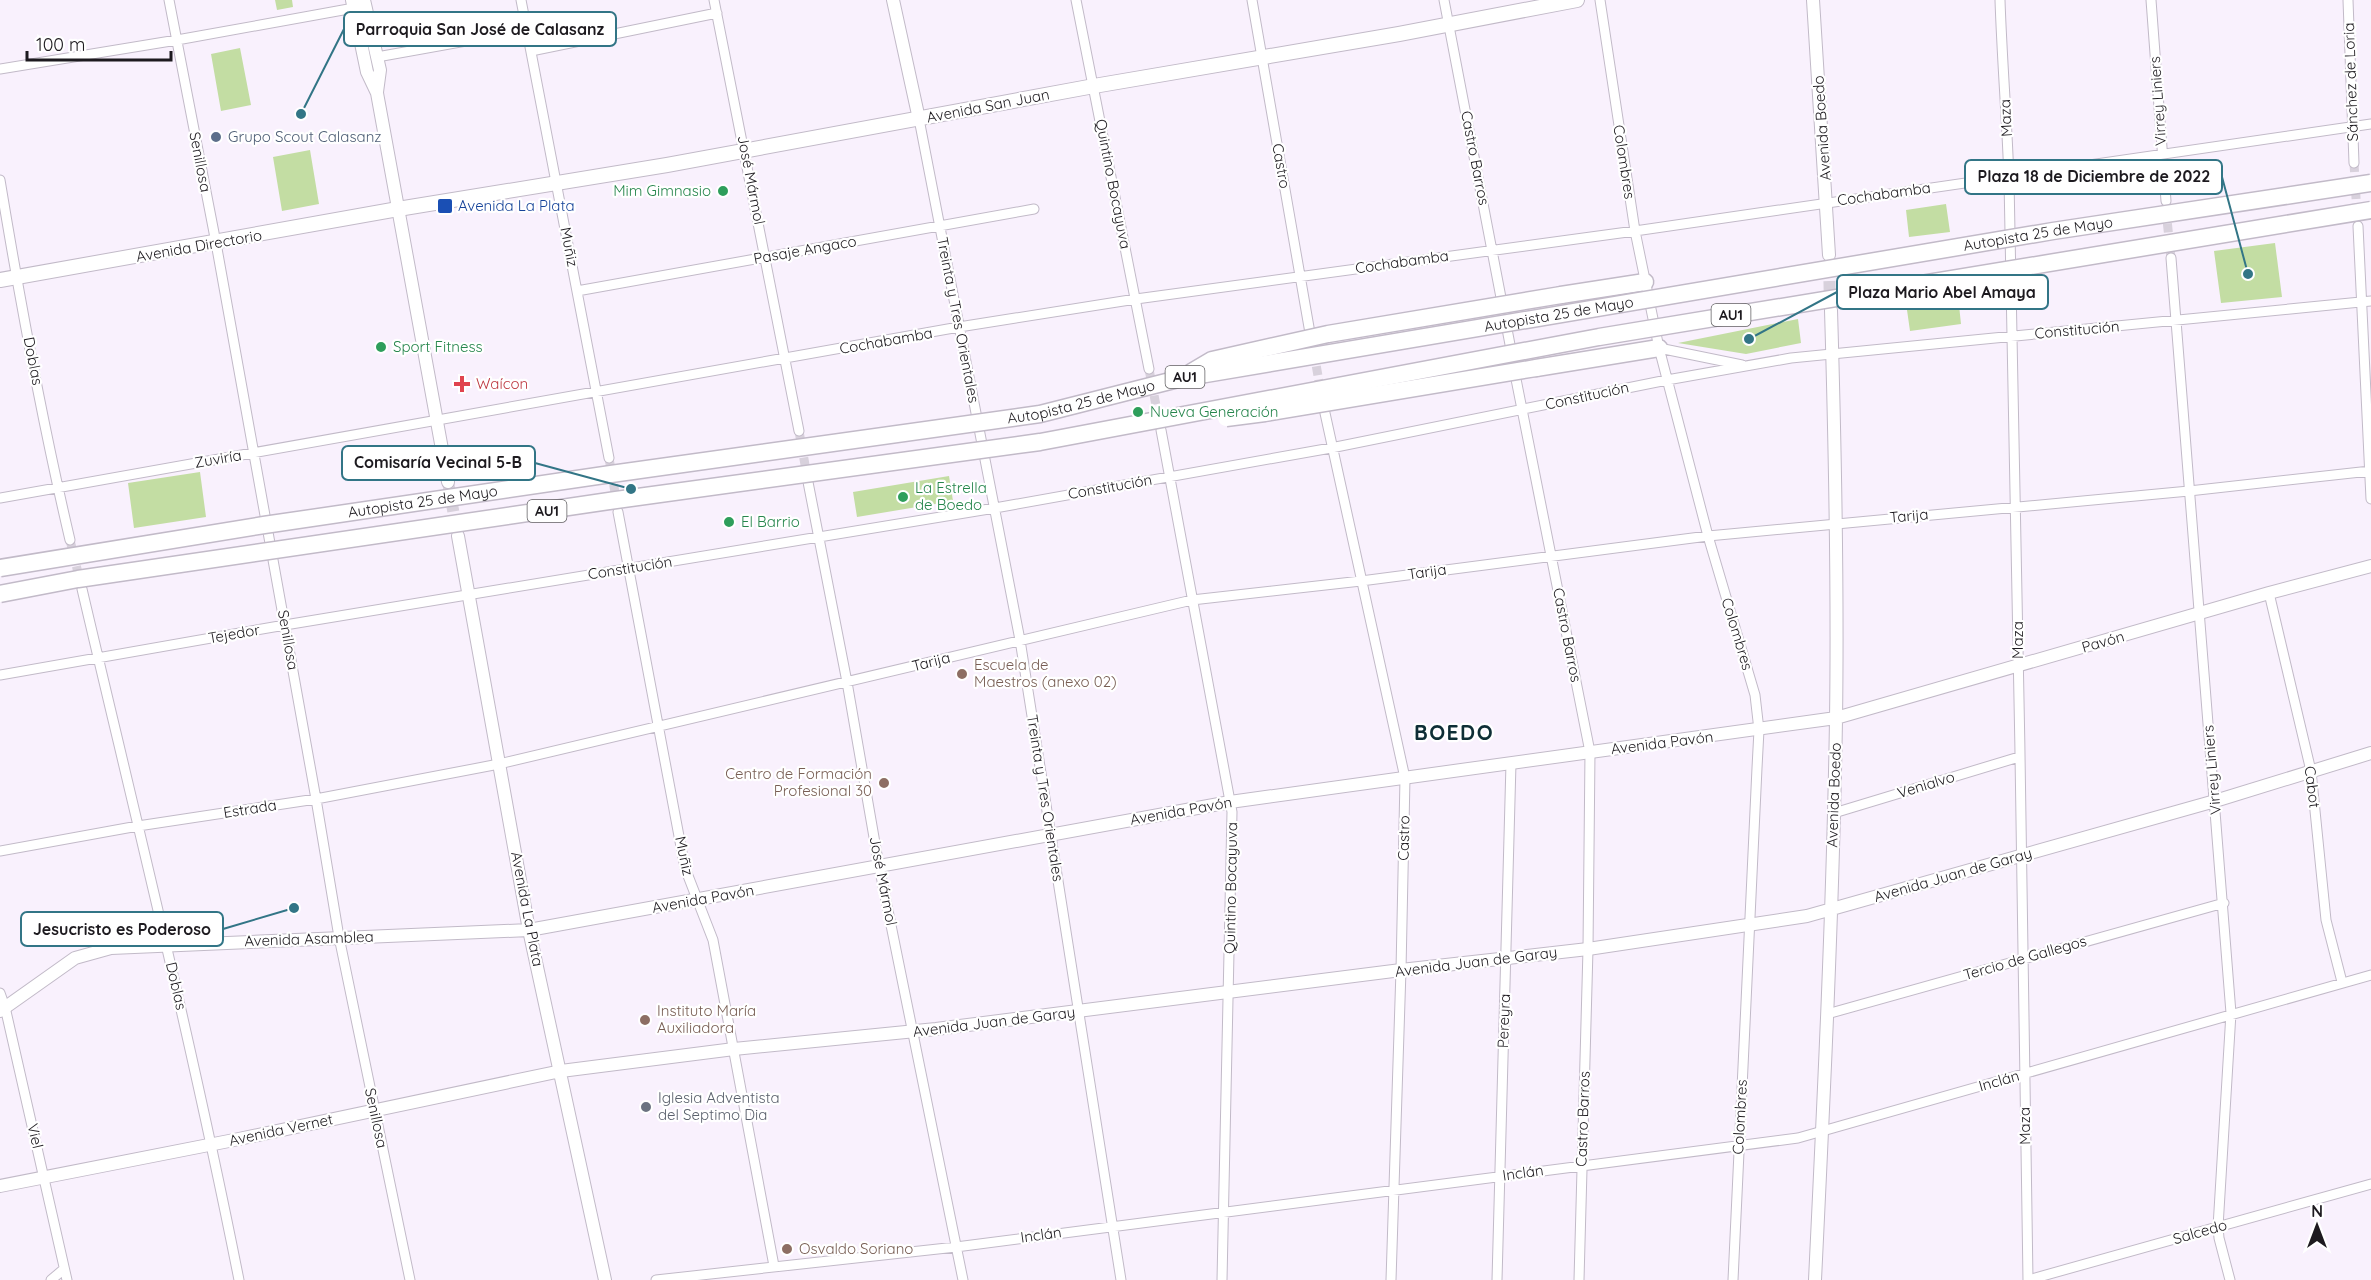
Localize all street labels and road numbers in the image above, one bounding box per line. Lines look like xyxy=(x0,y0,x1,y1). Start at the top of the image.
street label: Sánchez de Loria xyxy=(2339,22,2362,142)
street label: Virrey Liniers xyxy=(2145,56,2170,146)
street label: Avenida Boedo xyxy=(1808,75,1835,181)
street label: Avenida San Juan xyxy=(925,84,1051,127)
street label: Maza xyxy=(1995,99,2016,137)
street label: Castro Barros xyxy=(1457,109,1494,207)
street label: Quintino Bocayuva xyxy=(1092,117,1135,250)
street label: Colombres xyxy=(1609,123,1640,200)
street label: Senillosa xyxy=(185,130,216,194)
street label: José Mármol xyxy=(734,134,769,226)
street label: Castro xyxy=(1268,142,1295,190)
street label: Cochabamba xyxy=(1836,178,1932,209)
street label: Autopista 25 de Mayo xyxy=(1962,212,2114,255)
street label: Avenida Directorio xyxy=(134,225,263,266)
street label: Muñiz xyxy=(556,225,583,268)
street label: Pasaje Angaco xyxy=(752,231,858,268)
street label: Treinta y Tres Orientales xyxy=(933,235,984,405)
street label: Cochabamba xyxy=(1354,246,1450,277)
street label: Autopista 25 de Mayo xyxy=(1483,292,1635,336)
road number: AU1 xyxy=(1712,304,1750,326)
street label: Constitución xyxy=(2034,316,2120,343)
street label: Cochabamba xyxy=(838,323,934,358)
street label: Doblas xyxy=(20,335,47,387)
road number: AU1 xyxy=(1166,366,1204,388)
street label: Autopista 25 de Mayo xyxy=(1006,375,1157,427)
street label: Constitución xyxy=(1543,377,1631,414)
street label: Zuviría xyxy=(193,445,243,472)
street label: Constitución xyxy=(1066,470,1154,503)
street label: Autopista 25 de Mayo xyxy=(347,481,499,522)
road number: AU1 xyxy=(528,500,566,522)
street label: Tarija xyxy=(1889,504,1929,527)
street label: Constitución xyxy=(586,551,673,584)
street label: Tarija xyxy=(1406,559,1447,584)
street label: Castro Barros xyxy=(1549,586,1586,684)
street label: Colombres xyxy=(1717,595,1758,672)
street label: Senillosa xyxy=(274,608,303,672)
street label: Tejedor xyxy=(207,620,261,647)
street label: Maza xyxy=(2008,621,2027,659)
street label: Pavón xyxy=(2079,626,2126,657)
street label: Tarija xyxy=(910,648,952,675)
street label: Treinta y Tres Orientales xyxy=(1023,713,1068,883)
street label: Virrey Liniers xyxy=(2198,724,2225,816)
street label: Avenida Pavón xyxy=(1610,727,1714,758)
street label: Avenida Boedo xyxy=(1822,742,1845,848)
street label: Cabot xyxy=(2301,765,2324,809)
street label: Venialvo xyxy=(1895,767,1957,802)
street label: Avenida Pavón xyxy=(1128,792,1233,829)
street label: Estrada xyxy=(222,795,278,822)
street label: Castro xyxy=(1394,815,1413,861)
street label: Quintino Bocayuva xyxy=(1220,822,1241,954)
street label: Muñiz xyxy=(671,834,698,877)
street label: José Mármol xyxy=(866,835,901,927)
street label: Avenida Juan de Garay xyxy=(1872,843,2034,906)
street label: Avenida La Plata xyxy=(507,850,548,968)
street label: Avenida Pavón xyxy=(650,880,755,917)
street label: Avenida Asamblea xyxy=(244,927,374,950)
street label: Tercio de Gallegos xyxy=(1961,931,2089,984)
street label: Avenida Juan de Garay xyxy=(1394,942,1558,981)
street label: Doblas xyxy=(162,960,191,1012)
street label: Pereyra xyxy=(1493,994,1514,1048)
street label: Avenida Juan de Garay xyxy=(912,1002,1076,1041)
street label: Inclán xyxy=(1976,1066,2021,1095)
street label: Castro Barros xyxy=(1571,1071,1594,1167)
street label: Colombres xyxy=(1728,1079,1751,1155)
street label: Senillosa xyxy=(361,1086,392,1150)
street label: Maza xyxy=(2015,1107,2034,1145)
street label: Avenida Vernet xyxy=(227,1109,335,1150)
street label: Viel xyxy=(23,1122,48,1150)
street label: Inclán xyxy=(1501,1160,1545,1185)
street label: Salcedo xyxy=(2171,1215,2229,1248)
street label: Inclán xyxy=(1019,1222,1063,1247)

